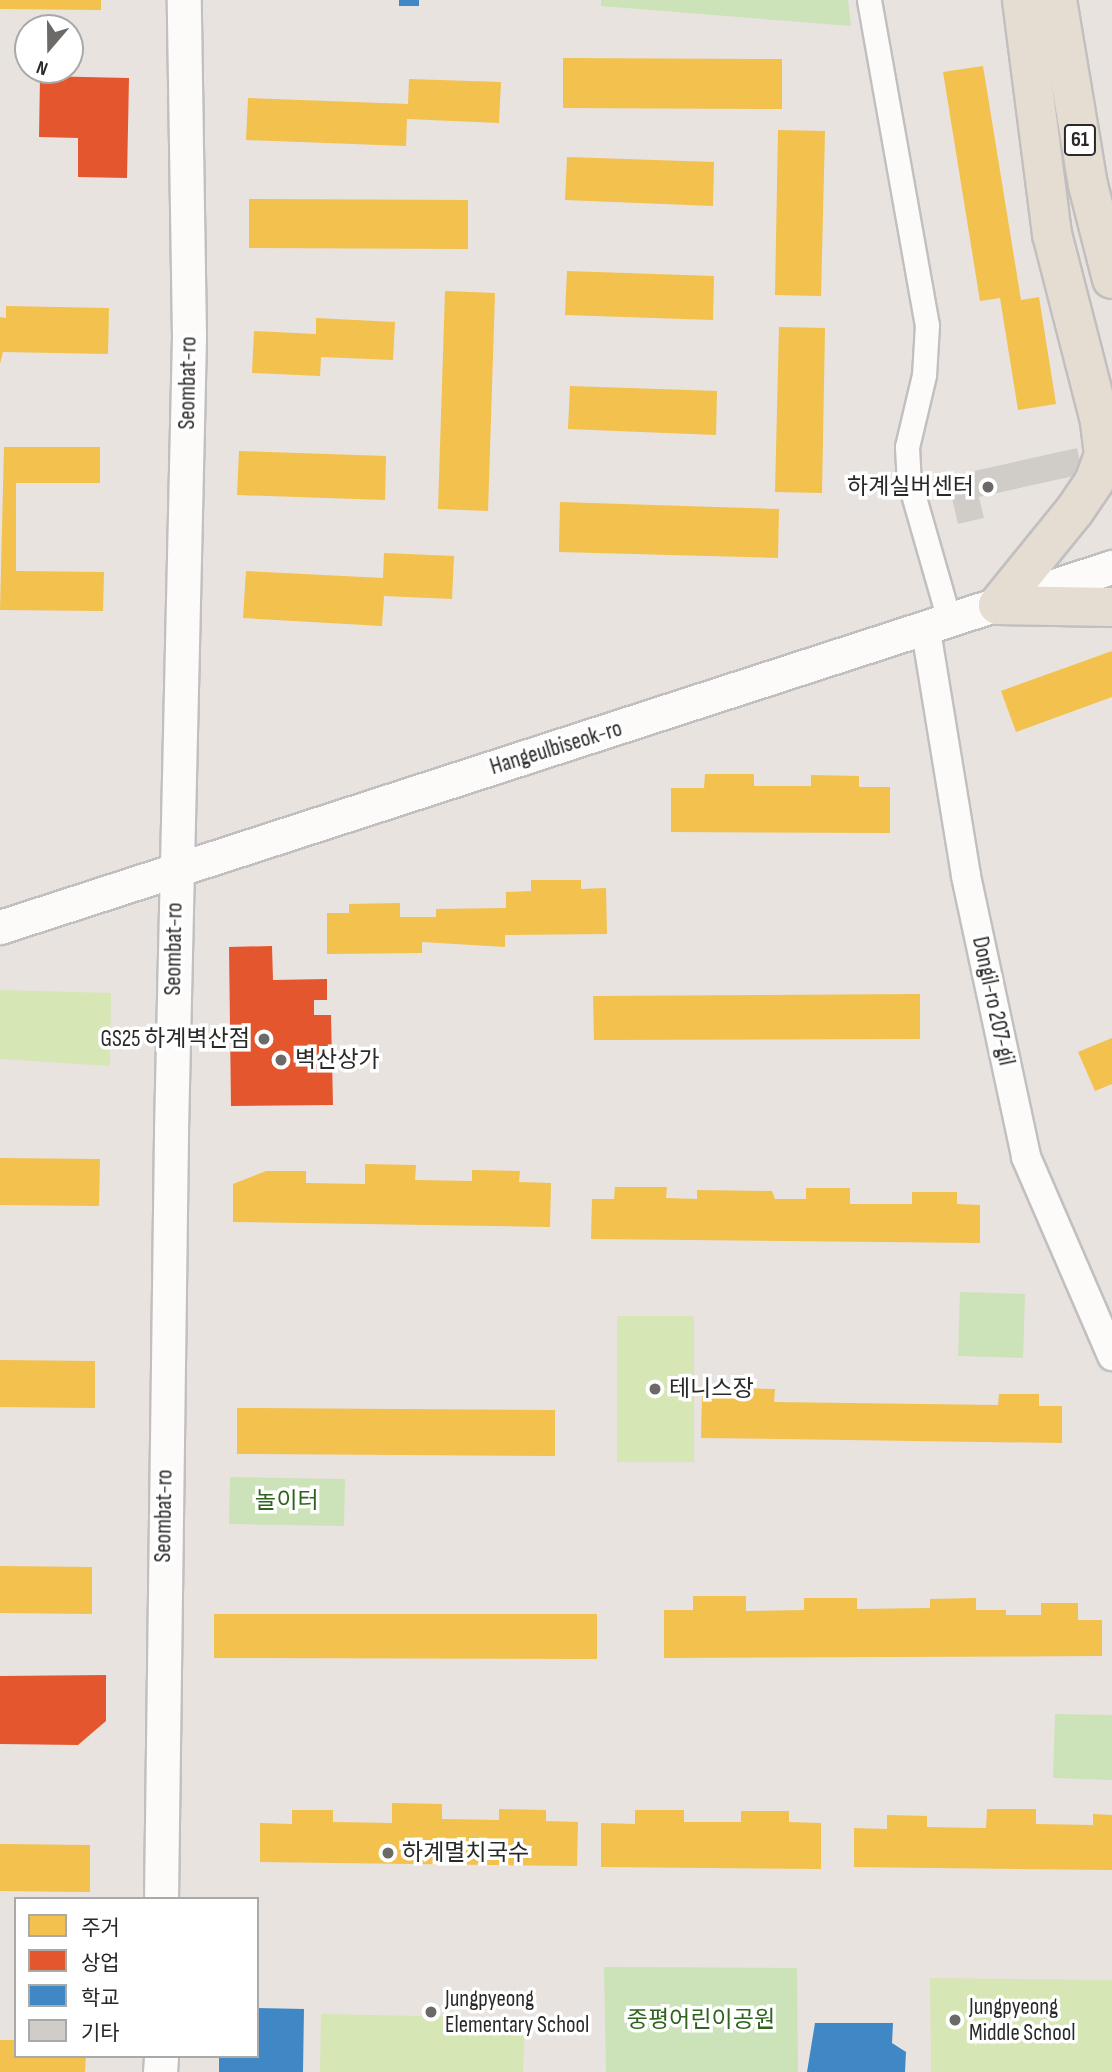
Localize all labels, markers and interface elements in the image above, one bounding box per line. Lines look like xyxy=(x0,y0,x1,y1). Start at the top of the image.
north arrow xyxy=(14,14,84,84)
text: N xyxy=(34,55,51,80)
road number: 61 xyxy=(1062,122,1098,158)
street label: Seombat-ro xyxy=(173,336,203,430)
place label: 하계실버센터 xyxy=(847,473,974,501)
marker: 하계실버센터 xyxy=(980,479,996,495)
street label: Hangeulbiseok-ro xyxy=(487,715,625,781)
street label: Seombat-ro xyxy=(159,902,189,996)
street label: Dongil-ro 207-gil xyxy=(966,934,1020,1068)
place label: GS25 하계벽산점 xyxy=(101,1025,250,1053)
marker: GS25 하계벽산점 xyxy=(256,1031,272,1047)
place label: 벽산상가 xyxy=(295,1046,380,1074)
marker: 벽산상가 xyxy=(273,1052,289,1068)
place label: 테니스장 xyxy=(669,1375,754,1403)
marker: 테니스장 xyxy=(647,1381,663,1397)
street label: Seombat-ro xyxy=(149,1469,179,1563)
park label: 놀이터 xyxy=(255,1487,319,1515)
place label: 하계멸치국수 xyxy=(402,1839,529,1867)
marker: 하계멸치국수 xyxy=(380,1845,396,1861)
legend xyxy=(14,1897,259,2058)
text: 주거 xyxy=(81,1916,120,1941)
text: 상업 xyxy=(81,1951,120,1976)
place label: Jungpyeong Elementary School xyxy=(445,1985,589,2039)
text: 학교 xyxy=(81,1986,120,2011)
place label: Jungpyeong Middle School xyxy=(969,1993,1076,2047)
marker: Jungpyeong Elementary School xyxy=(423,2004,439,2020)
park label: 중평어린이공원 xyxy=(627,2006,775,2034)
marker: Jungpyeong Middle School xyxy=(947,2012,963,2028)
text: 기타 xyxy=(81,2021,120,2046)

